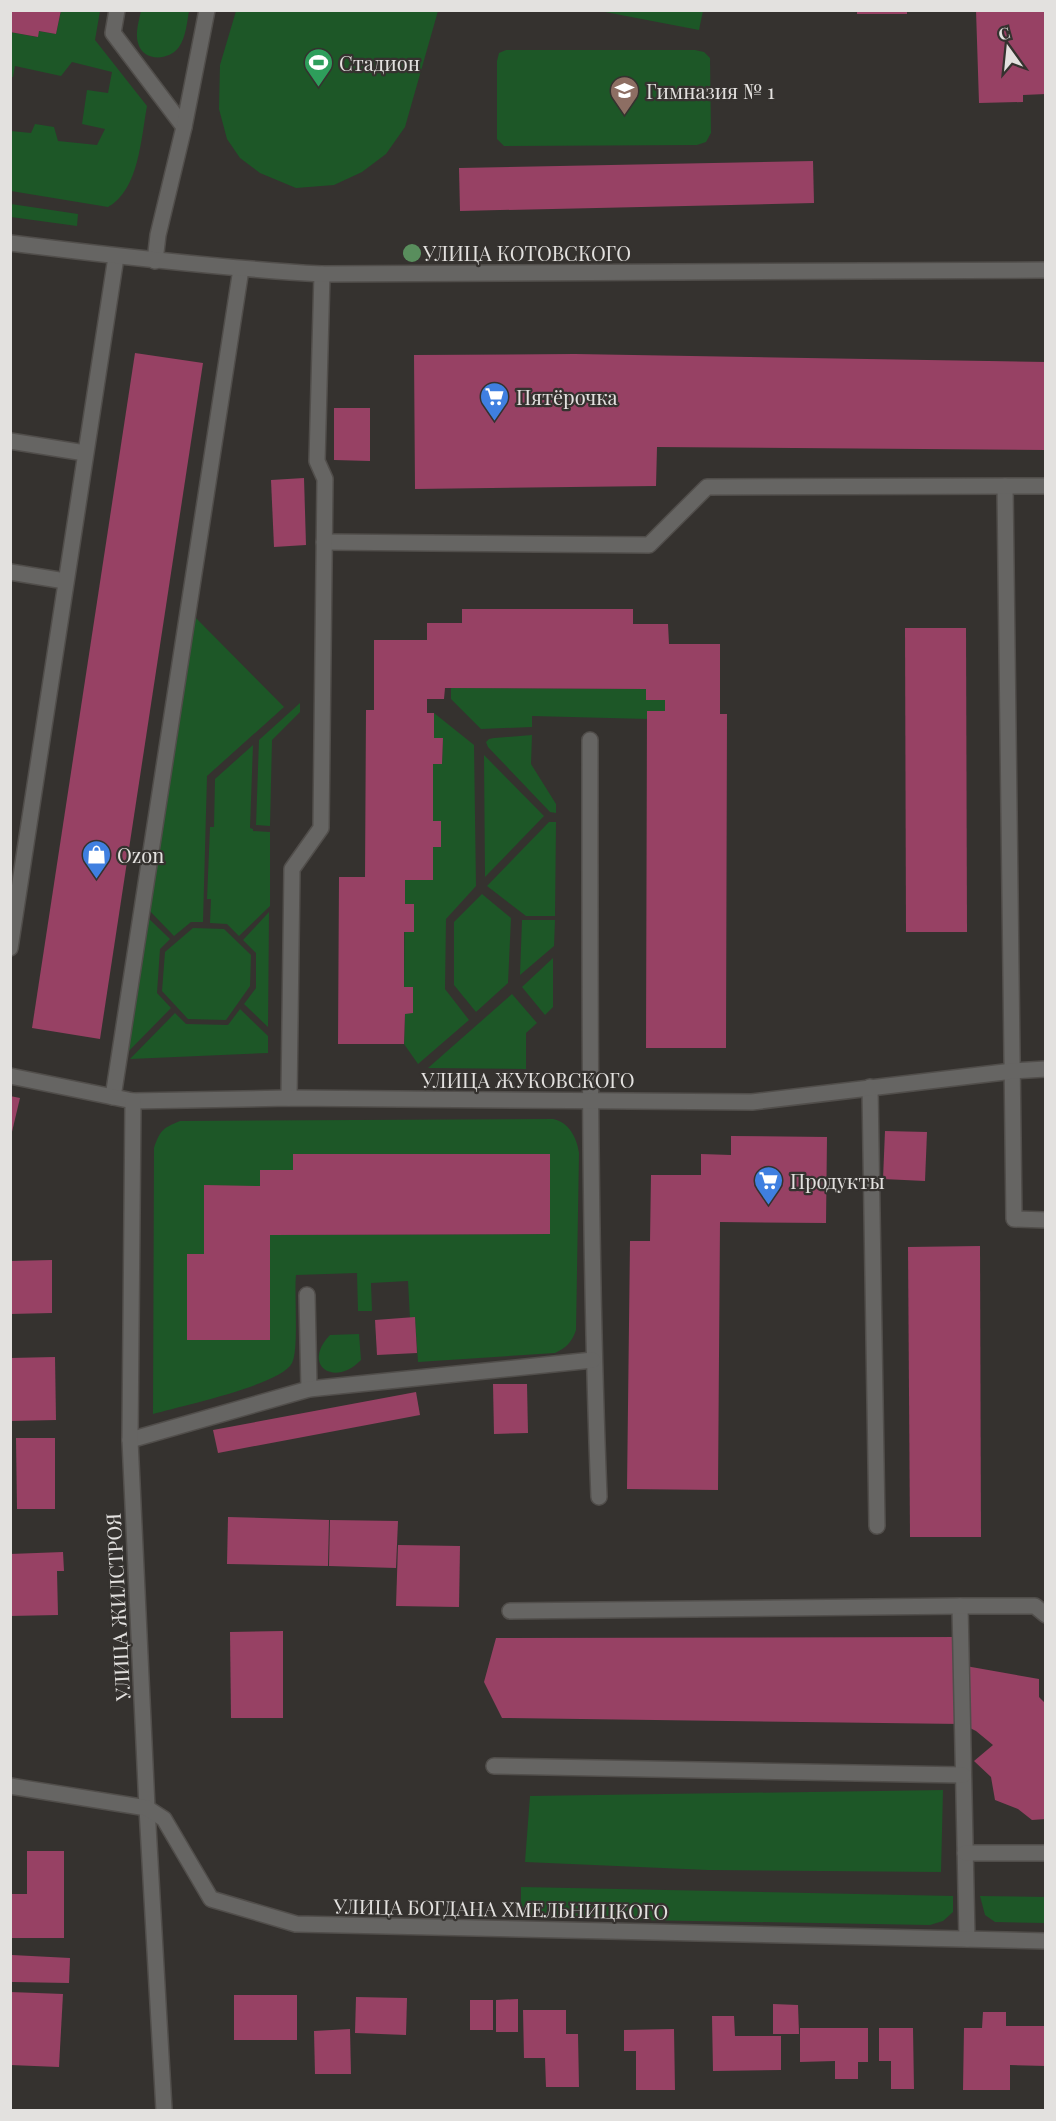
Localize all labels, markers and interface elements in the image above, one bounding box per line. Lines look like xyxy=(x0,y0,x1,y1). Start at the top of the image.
north arrow xyxy=(978,18,1038,78)
text: С xyxy=(996,21,1012,45)
sports icon: Стадион xyxy=(302,46,334,88)
place label: Стадион xyxy=(339,49,420,76)
school or university icon: Гимназия № 1 xyxy=(609,74,641,116)
place label: Гимназия № 1 xyxy=(646,77,775,104)
street label: УЛИЦА КОТОВСКОГО xyxy=(422,239,631,266)
supermarket icon: Пятёрочка xyxy=(479,380,511,422)
place label: Пятёрочка xyxy=(516,383,618,410)
shop icon: Ozon xyxy=(80,838,112,880)
place label: Ozon xyxy=(117,841,164,868)
street label: УЛИЦА ЖУКОВСКОГО xyxy=(420,1066,635,1093)
supermarket icon: Продукты xyxy=(753,1164,785,1206)
place label: Продукты xyxy=(790,1167,885,1194)
street label: УЛИЦА ЖИЛСТРОЯ xyxy=(99,1512,135,1703)
street label: УЛИЦА БОГДАНА ХМЕЛЬНИЦКОГО xyxy=(332,1892,669,1924)

